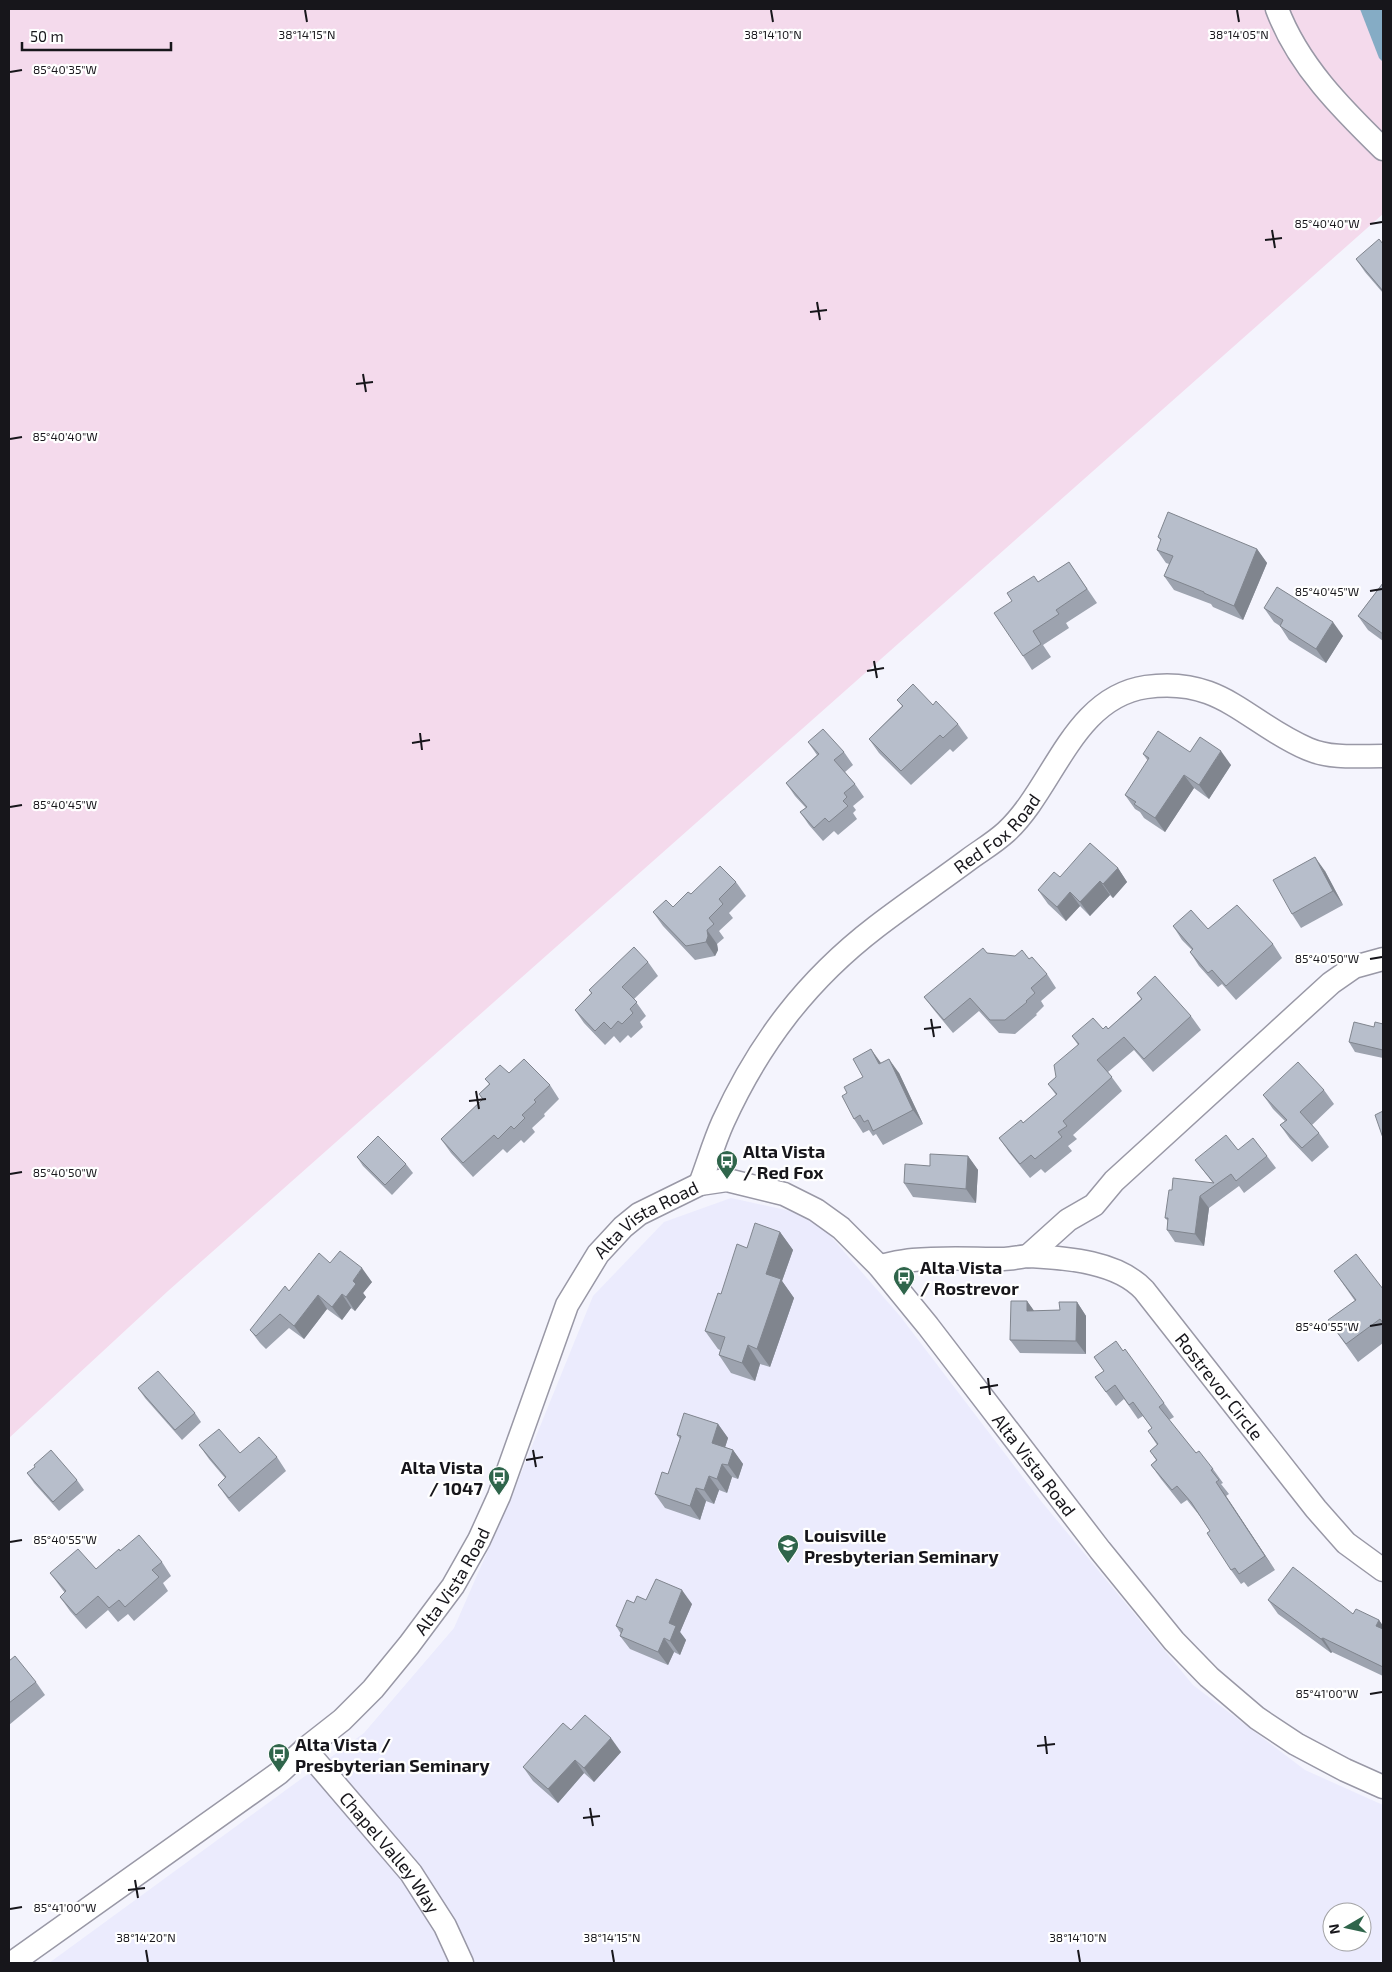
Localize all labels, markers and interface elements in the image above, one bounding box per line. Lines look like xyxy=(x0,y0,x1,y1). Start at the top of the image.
scale bar xyxy=(22,20,171,52)
text: 50 m xyxy=(30,27,64,45)
text: 38°14'15"N xyxy=(279,27,335,41)
text: 38°14'10"N xyxy=(744,27,802,41)
text: 38°14'05"N xyxy=(1209,27,1269,41)
text: 85°40'35"W xyxy=(33,62,97,76)
text: 85°40'40"W xyxy=(1294,216,1360,230)
text: 85°40'40"W xyxy=(32,429,98,443)
text: 85°40'45"W xyxy=(1295,584,1359,598)
street label: Red Fox Road xyxy=(949,789,1045,878)
text: 85°40'45"W xyxy=(33,797,97,811)
text: 85°40'50"W xyxy=(1295,951,1359,965)
place label: Alta Vista / Red Fox xyxy=(743,1140,825,1183)
bus stop icon: Alta Vista / Red Fox xyxy=(715,1149,739,1180)
text: 85°40'50"W xyxy=(33,1165,97,1179)
street label: Alta Vista Road xyxy=(589,1176,702,1263)
place label: Alta Vista / Rostrevor xyxy=(920,1256,1019,1299)
bus stop icon: Alta Vista / Rostrevor xyxy=(892,1265,916,1296)
text: 85°40'55"W xyxy=(1295,1319,1359,1333)
street label: Rostrevor Circle xyxy=(1171,1328,1268,1444)
street label: Alta Vista Road xyxy=(988,1409,1081,1520)
place label: Alta Vista / 1047 xyxy=(401,1456,483,1499)
bus stop icon: Alta Vista / 1047 xyxy=(487,1465,511,1496)
street label: Alta Vista Road xyxy=(409,1524,494,1639)
place label: Louisville Presbyterian Seminary xyxy=(804,1524,1000,1567)
text: 85°40'55"W xyxy=(33,1532,97,1546)
school or university icon: Louisville Presbyterian Seminary xyxy=(776,1533,800,1564)
text: 85°41'00"W xyxy=(1296,1686,1358,1700)
place label: Alta Vista / Presbyterian Seminary xyxy=(295,1733,491,1776)
bus stop icon: Alta Vista / Presbyterian Seminary xyxy=(267,1742,291,1773)
street label: Chapel Valley Way xyxy=(335,1787,445,1918)
text: 85°41'00"W xyxy=(34,1900,96,1914)
north arrow xyxy=(1322,1902,1372,1952)
text: N xyxy=(1324,1923,1343,1935)
text: 38°14'20"N xyxy=(116,1930,176,1944)
text: 38°14'15"N xyxy=(584,1930,640,1944)
text: 38°14'10"N xyxy=(1049,1930,1107,1944)

